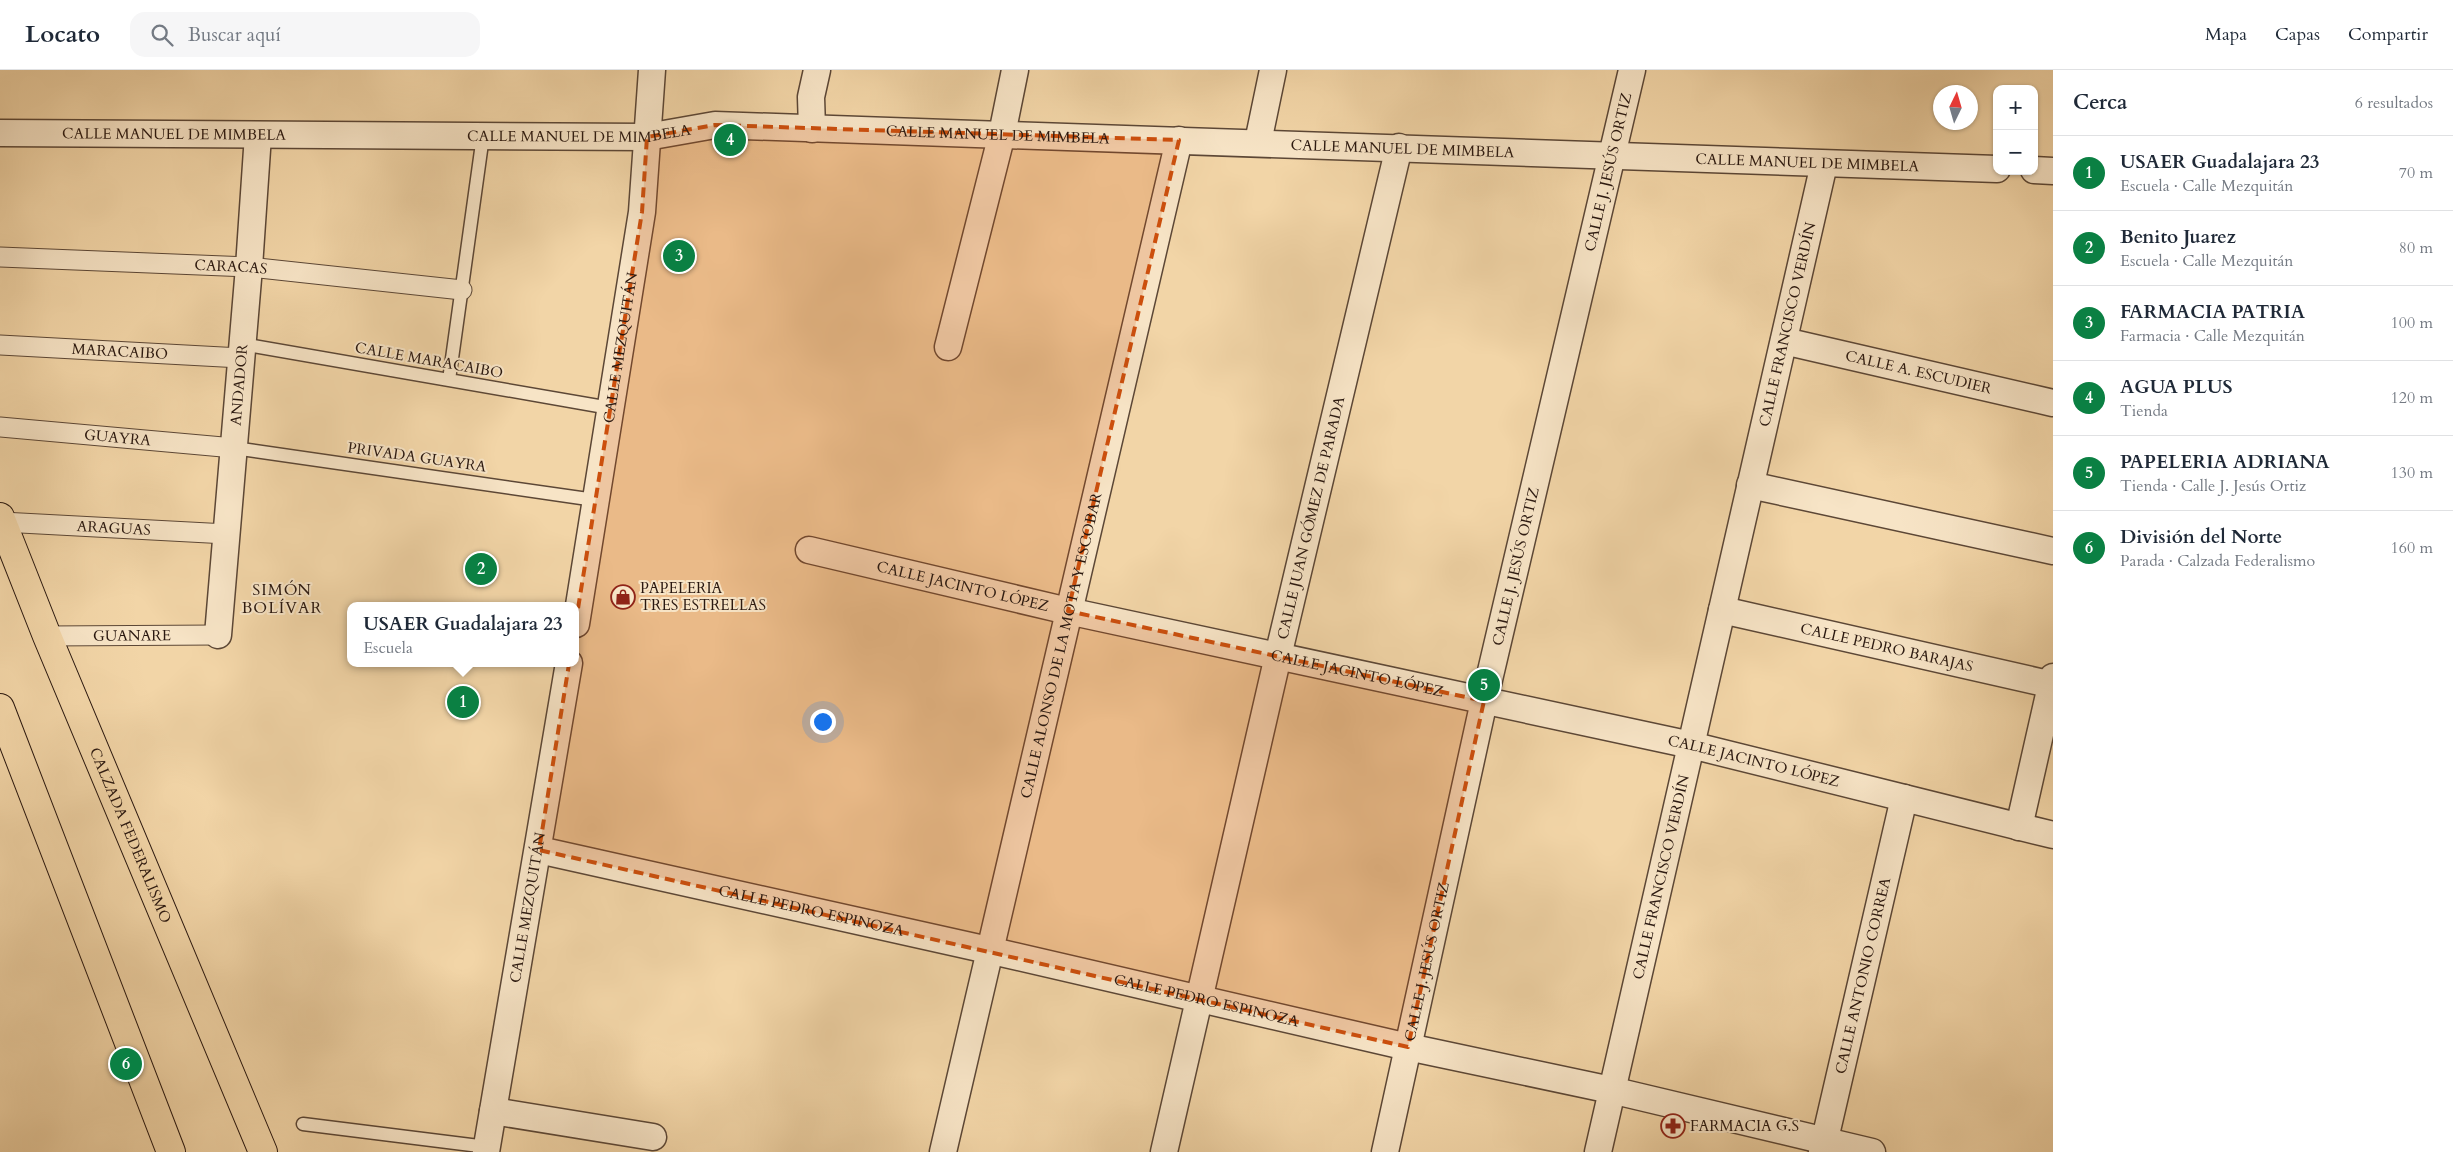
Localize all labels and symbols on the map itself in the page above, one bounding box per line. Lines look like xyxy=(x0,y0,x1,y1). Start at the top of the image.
north arrow xyxy=(1933,85,1978,130)
street label: CALLE J. JESÚS ORTIZ xyxy=(1580,91,1636,253)
street label: CALLE MANUEL DE MIMBELA xyxy=(467,119,692,147)
pin: 4 xyxy=(714,121,746,159)
street label: CALLE MANUEL DE MIMBELA xyxy=(886,121,1110,149)
street label: CALLE MANUEL DE MIMBELA xyxy=(62,123,286,145)
street label: CALLE MANUEL DE MIMBELA xyxy=(1290,135,1515,162)
street label: CALLE MANUEL DE MIMBELA xyxy=(1695,149,1920,176)
street label: CALLE FRANCISCO VERDÍN xyxy=(1754,220,1820,429)
pin: 3 xyxy=(663,237,695,275)
street label: CARACAS xyxy=(194,255,268,279)
street label: CALLE MEZQUITÁN xyxy=(598,270,642,424)
street label: CALLE MARACAIBO xyxy=(353,337,505,383)
street label: MARACAIBO xyxy=(71,339,168,364)
street label: ANDADOR xyxy=(226,343,253,427)
street label: CALLE A. ESCUDIER xyxy=(1843,345,1994,399)
street label: CALLE JUAN GÓMEZ DE PARADA xyxy=(1272,394,1349,641)
street label: GUAYRA xyxy=(83,425,152,451)
street label: PRIVADA GUAYRA xyxy=(346,437,488,477)
street label: CALLE J. JESÚS ORTIZ xyxy=(1487,485,1544,648)
street label: CALLE ALONSO DE LA MOTA Y ESCOBAR xyxy=(1016,490,1107,800)
street label: ARAGUAS xyxy=(76,516,151,540)
pin: 2 xyxy=(465,550,497,588)
street label: CALLE JACINTO LÓPEZ xyxy=(875,556,1051,616)
place label: PAPELERIA TRES ESTRELLAS xyxy=(640,578,766,615)
district label: SIMÓN BOLÍVAR xyxy=(241,579,323,619)
shop icon: PAPELERIA TRES ESTRELLAS xyxy=(610,584,636,610)
street label: CALLE PEDRO BARAJAS xyxy=(1799,618,1975,677)
street label: GUANARE xyxy=(93,625,171,646)
street label: CALLE JACINTO LÓPEZ xyxy=(1269,645,1446,702)
pin: 5 xyxy=(1468,666,1500,704)
pin: 1 xyxy=(447,683,479,721)
your location xyxy=(810,709,836,735)
street label: CALLE JACINTO LÓPEZ xyxy=(1666,730,1842,792)
street label: CALZADA FEDERALISMO xyxy=(85,744,176,926)
street label: CALLE FRANCISCO VERDÍN xyxy=(1628,773,1694,981)
street label: CALLE MEZQUITÁN xyxy=(505,830,550,984)
street label: CALLE ANTONIO CORREA xyxy=(1830,875,1895,1076)
street label: CALLE PEDRO ESPINOZA xyxy=(717,880,906,941)
street label: CALLE J. JESÚS ORTIZ xyxy=(1400,880,1454,1043)
street label: CALLE PEDRO ESPINOZA xyxy=(1112,969,1301,1032)
pin: 6 xyxy=(110,1045,142,1083)
pharmacy icon: FARMACIA G.S xyxy=(1660,1113,1686,1139)
place label: FARMACIA G.S xyxy=(1690,1116,1799,1136)

